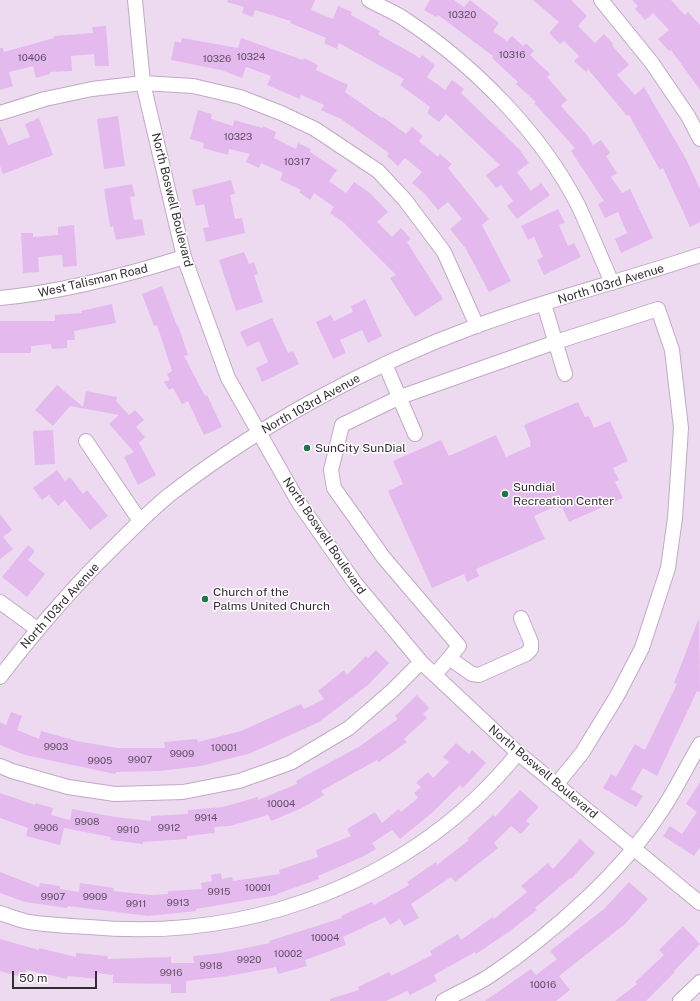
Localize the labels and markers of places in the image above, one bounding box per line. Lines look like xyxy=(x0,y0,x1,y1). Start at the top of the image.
place label: SunCity SunDial xyxy=(315,441,406,455)
marker: SunCity SunDial xyxy=(302,443,312,453)
place label: Sundial Recreation Center xyxy=(513,480,614,508)
marker: Sundial Recreation Center xyxy=(500,489,510,499)
place label: Church of the Palms United Church xyxy=(213,585,330,613)
marker: Church of the Palms United Church xyxy=(200,594,210,604)

